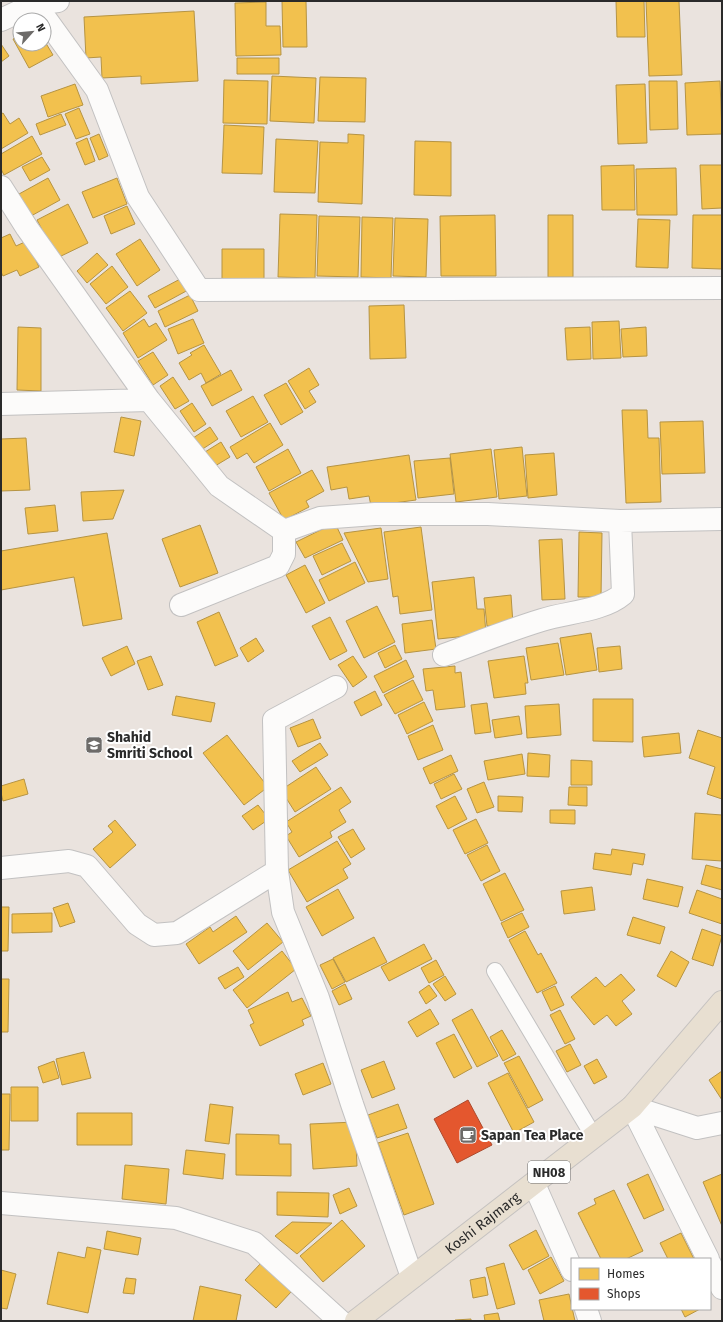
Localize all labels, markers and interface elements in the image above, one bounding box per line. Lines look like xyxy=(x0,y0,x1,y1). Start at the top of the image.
north arrow xyxy=(12,12,52,52)
text: N xyxy=(33,21,48,34)
place label: Shahid Smriti School xyxy=(107,729,193,762)
school or university icon: Shahid Smriti School xyxy=(84,735,104,755)
cafe icon: Sapan Tea Place xyxy=(458,1125,478,1145)
place label: Sapan Tea Place xyxy=(481,1127,584,1144)
road number: NH08 xyxy=(528,1161,570,1183)
street label: Koshi Rajmarg xyxy=(441,1188,524,1257)
legend xyxy=(571,1258,711,1310)
text: Homes xyxy=(607,1267,645,1281)
text: Shops xyxy=(607,1287,641,1301)

